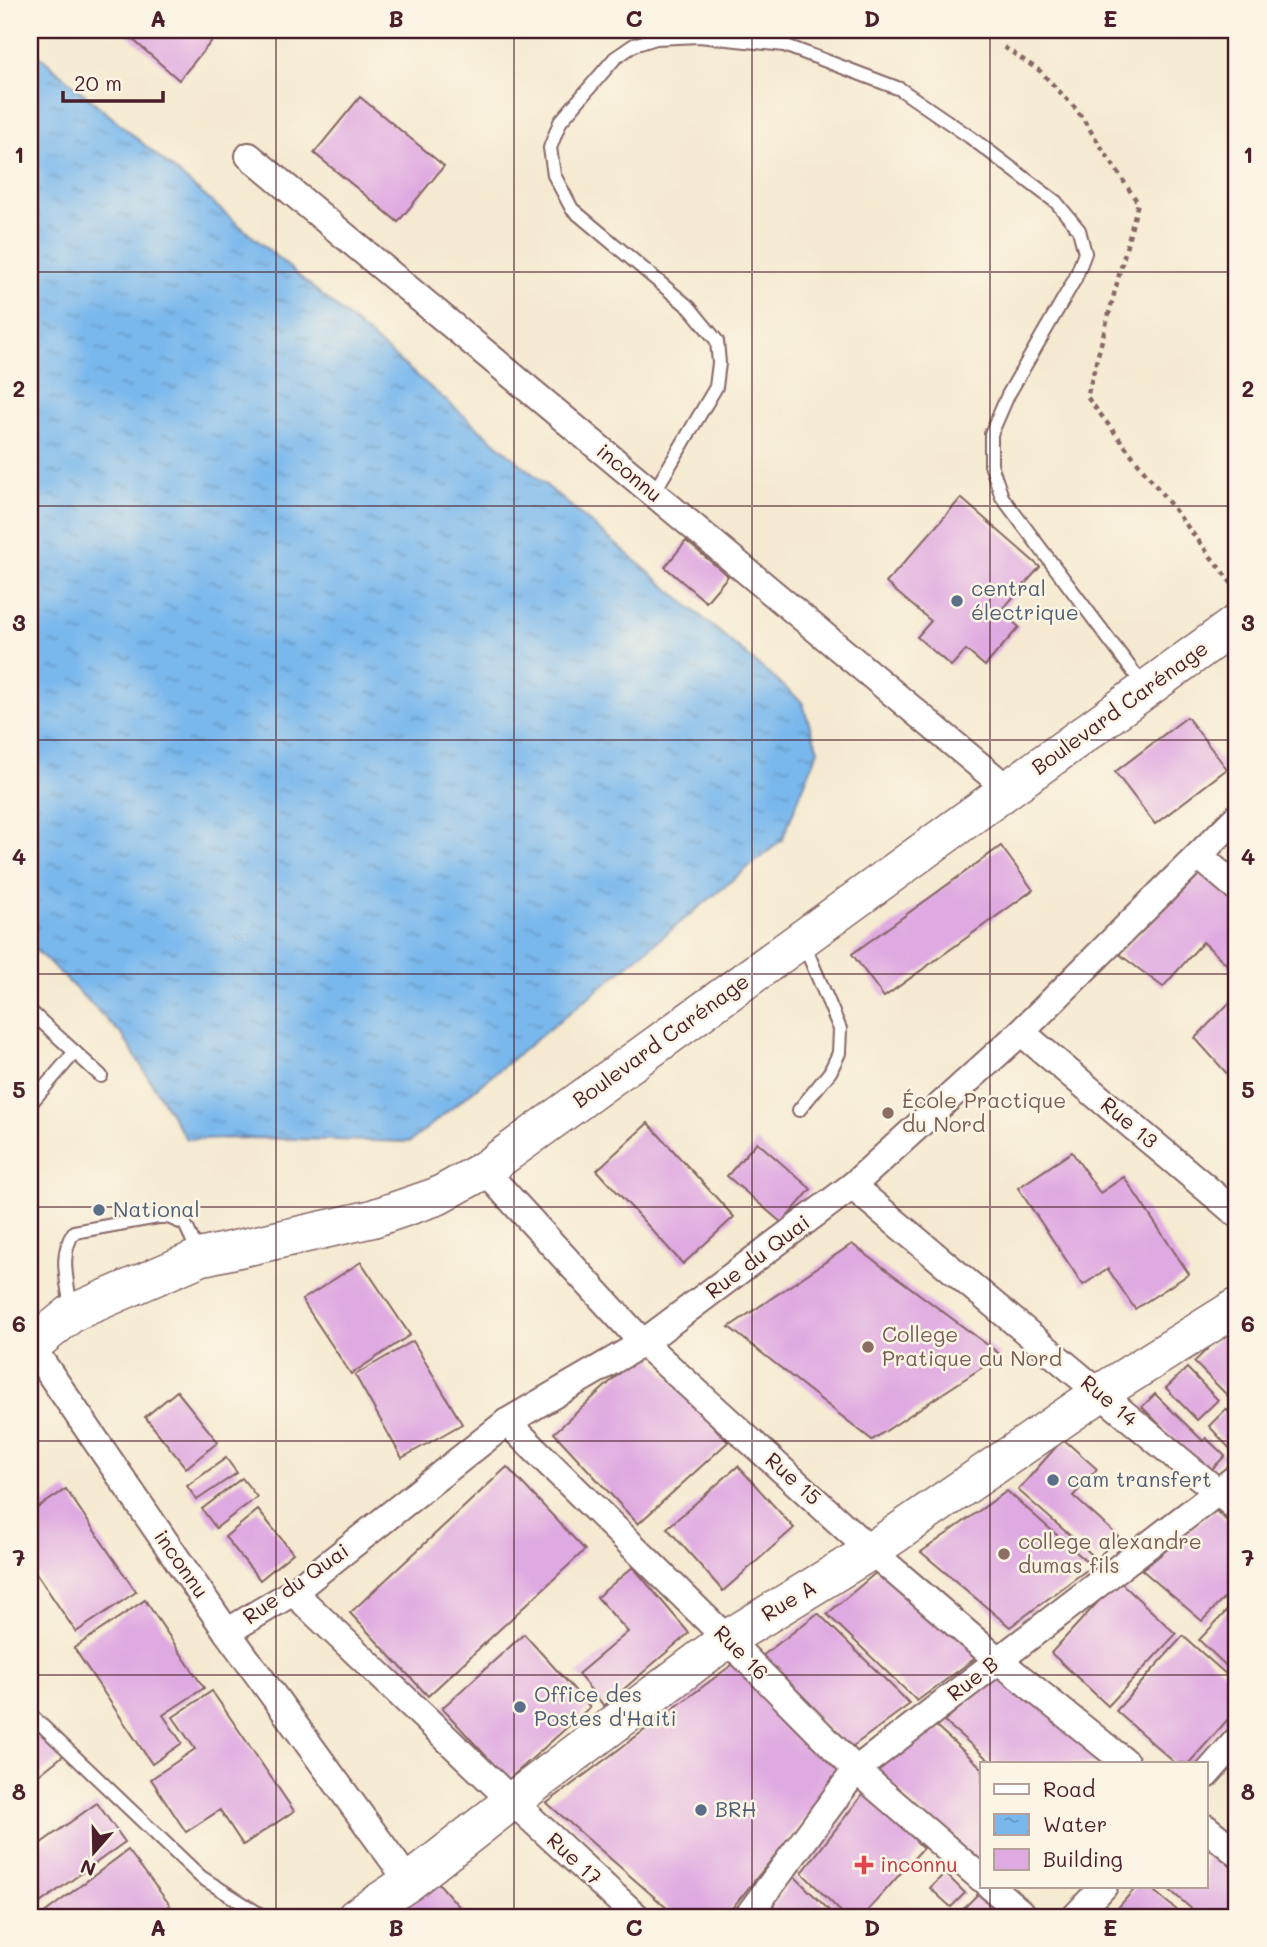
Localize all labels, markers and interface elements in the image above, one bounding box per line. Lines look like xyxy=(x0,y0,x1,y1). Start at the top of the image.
text: A xyxy=(150,3,166,33)
text: B xyxy=(388,3,404,33)
text: C xyxy=(625,3,643,33)
text: D xyxy=(864,3,880,33)
text: E xyxy=(1103,3,1117,33)
scale bar xyxy=(63,60,163,104)
text: 20 m xyxy=(74,69,122,96)
text: 1 xyxy=(14,139,24,169)
text: 1 xyxy=(1243,139,1253,169)
text: 2 xyxy=(13,373,25,403)
text: 2 xyxy=(1242,373,1254,403)
street label: inconnu xyxy=(592,437,668,507)
place label: central électrique xyxy=(971,574,1079,625)
marker: central électrique xyxy=(949,593,965,609)
text: 3 xyxy=(12,607,26,637)
text: 3 xyxy=(1241,607,1255,637)
street label: Boulevard Carénage xyxy=(1026,634,1213,780)
text: 4 xyxy=(12,841,26,871)
text: 4 xyxy=(1241,841,1255,871)
street label: Boulevard Carénage xyxy=(567,967,754,1113)
text: 5 xyxy=(12,1074,26,1104)
text: 5 xyxy=(1241,1074,1255,1104)
place label: École Practique du Nord xyxy=(902,1086,1066,1137)
street label: Rue 13 xyxy=(1096,1090,1164,1154)
marker: École Practique du Nord xyxy=(880,1105,896,1121)
place label: National xyxy=(113,1195,200,1222)
marker: National xyxy=(91,1202,107,1218)
street label: Rue du Quai xyxy=(700,1208,815,1304)
text: 6 xyxy=(12,1308,26,1338)
text: 6 xyxy=(1241,1308,1255,1338)
place label: College Pratique du Nord xyxy=(882,1320,1062,1371)
marker: College Pratique du Nord xyxy=(860,1339,876,1355)
street label: Rue 14 xyxy=(1076,1368,1145,1432)
street label: Rue 15 xyxy=(760,1446,828,1510)
place label: cam transfert xyxy=(1067,1465,1212,1492)
marker: cam transfert xyxy=(1045,1472,1061,1488)
street label: inconnu xyxy=(149,1524,216,1603)
place label: college alexandre dumas fils xyxy=(1018,1527,1202,1578)
street label: Rue du Quai xyxy=(237,1536,354,1629)
text: 7 xyxy=(13,1542,26,1572)
text: 7 xyxy=(1242,1542,1255,1572)
marker: college alexandre dumas fils xyxy=(996,1546,1012,1562)
street label: Rue A xyxy=(756,1573,821,1627)
street label: Rue 16 xyxy=(709,1619,775,1685)
street label: Rue B xyxy=(941,1649,1003,1706)
place label: Office des Postes d'Haiti xyxy=(534,1680,677,1731)
marker: Office des Postes d'Haiti xyxy=(512,1699,528,1715)
legend xyxy=(980,1762,1208,1888)
text: Road xyxy=(1043,1775,1095,1802)
text: 8 xyxy=(12,1776,26,1806)
text: 8 xyxy=(1241,1776,1255,1806)
place label: BRH xyxy=(715,1795,756,1822)
marker: BRH xyxy=(693,1802,709,1818)
text: Water xyxy=(1043,1810,1107,1837)
north arrow xyxy=(60,1818,130,1888)
street label: Rue 17 xyxy=(542,1826,608,1890)
text: Building xyxy=(1043,1845,1123,1872)
place label: inconnu xyxy=(880,1850,958,1877)
text: N xyxy=(77,1854,99,1883)
marker: inconnu xyxy=(854,1855,874,1875)
text: A xyxy=(150,1912,166,1942)
text: B xyxy=(388,1912,404,1942)
text: C xyxy=(625,1912,643,1942)
text: D xyxy=(864,1912,880,1942)
text: E xyxy=(1103,1912,1117,1942)

